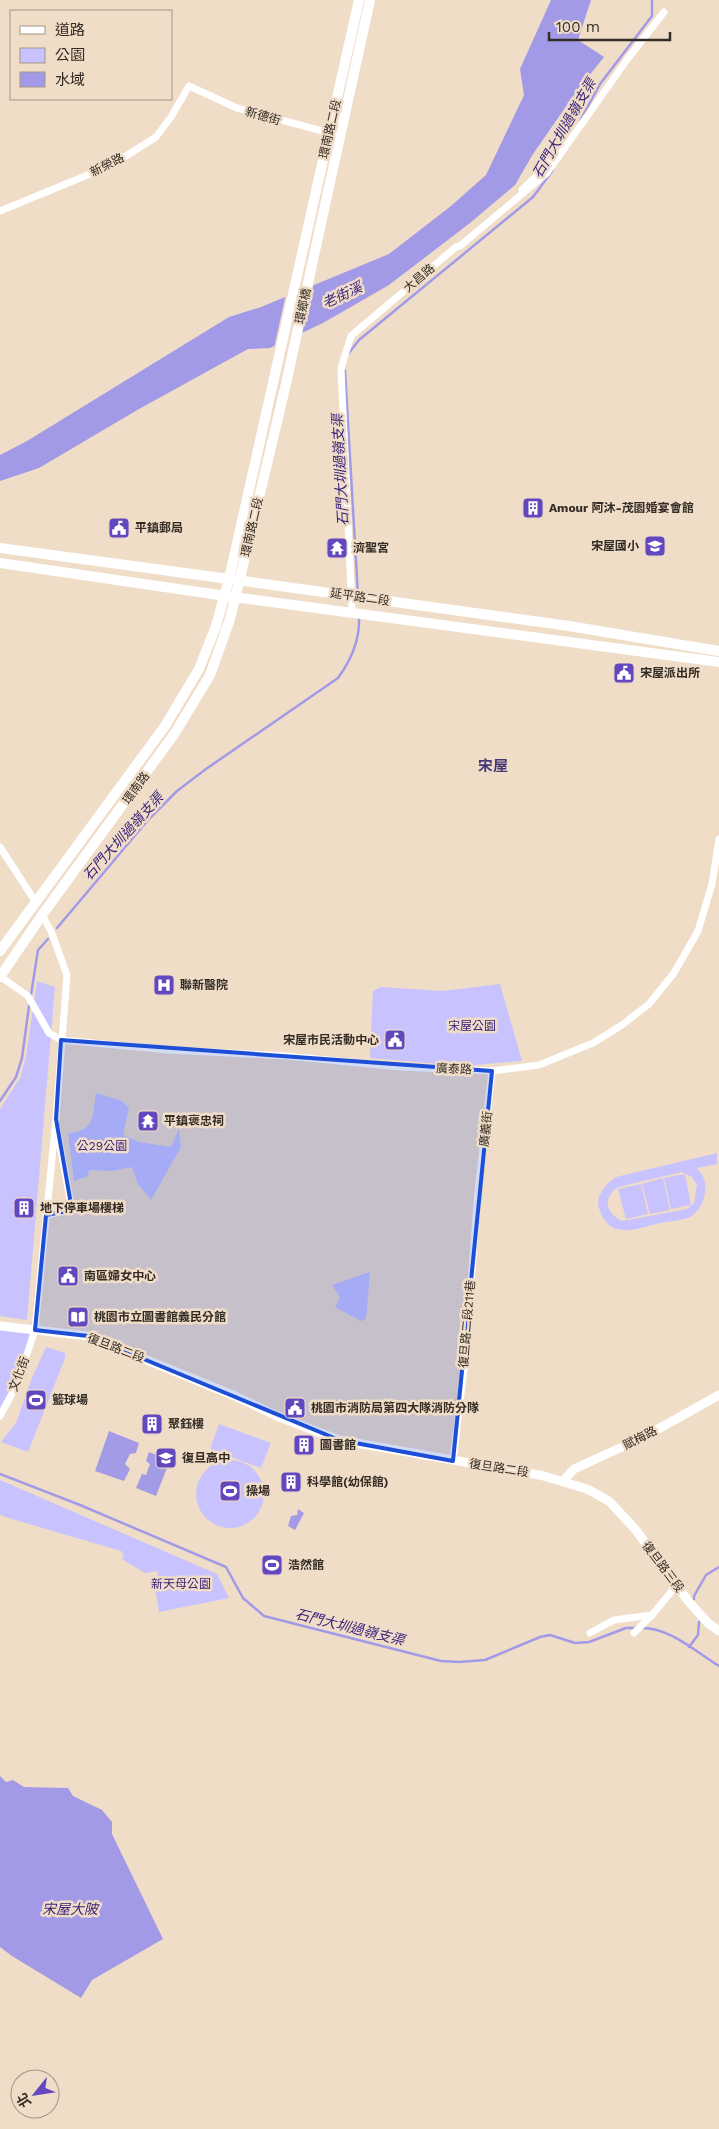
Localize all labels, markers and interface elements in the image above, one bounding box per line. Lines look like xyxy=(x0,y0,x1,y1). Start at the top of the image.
legend xyxy=(10,10,172,100)
scale bar xyxy=(549,10,670,42)
text: 100 m xyxy=(556,18,600,36)
text: 道路 xyxy=(55,21,85,39)
text: 公園 xyxy=(55,46,85,64)
text: 水域 xyxy=(55,71,85,89)
water label: 石門大圳過嶺支渠 xyxy=(529,74,600,180)
street label: 環南路二段 xyxy=(316,98,344,160)
street label: 新德街 xyxy=(244,104,282,128)
street label: 新榮路 xyxy=(88,151,126,179)
street label: 大昌路 xyxy=(401,261,437,295)
water label: 老街溪 xyxy=(320,278,366,311)
street label: 環鄉橋 xyxy=(292,287,314,325)
water label: 石門大圳過嶺支渠 xyxy=(329,412,351,526)
street label: 環南路二段 xyxy=(238,496,266,558)
building icon: Amour 阿沐-茂園婚宴會館 xyxy=(521,496,545,520)
place label: Amour 阿沐-茂園婚宴會館 xyxy=(549,501,694,515)
public building icon: 平鎮郵局 xyxy=(107,516,131,540)
place label: 平鎮郵局 xyxy=(135,521,183,535)
school or university icon: 宋屋國小 xyxy=(643,534,667,558)
temple icon: 濟聖宮 xyxy=(325,536,349,560)
place label: 宋屋國小 xyxy=(591,539,639,553)
place label: 濟聖宮 xyxy=(353,541,389,555)
street label: 延平路二段 xyxy=(329,586,391,608)
public building icon: 宋屋派出所 xyxy=(612,661,636,685)
place label: 宋屋派出所 xyxy=(640,666,700,680)
district label: 宋屋 xyxy=(478,757,508,775)
street label: 環南路 xyxy=(120,769,152,807)
water label: 石門大圳過嶺支渠 xyxy=(80,788,168,883)
hospital icon: 聯新醫院 xyxy=(152,973,176,997)
place label: 聯新醫院 xyxy=(180,978,228,992)
park label: 宋屋公園 xyxy=(448,1019,496,1033)
public building icon: 宋屋市民活動中心 xyxy=(383,1028,407,1052)
place label: 宋屋市民活動中心 xyxy=(283,1033,379,1047)
street label: 廣泰路 xyxy=(436,1061,472,1077)
temple icon: 平鎮褒忠祠 xyxy=(136,1109,160,1133)
street label: 廣義街 xyxy=(477,1110,495,1148)
place label: 平鎮褒忠祠 xyxy=(164,1114,224,1128)
park label: 公29公園 xyxy=(77,1139,127,1153)
building icon: 地下停車場樓梯 xyxy=(12,1196,36,1220)
place label: 地下停車場樓梯 xyxy=(40,1201,124,1215)
public building icon: 南區婦女中心 xyxy=(56,1264,80,1288)
place label: 南區婦女中心 xyxy=(84,1269,156,1283)
street label: 復旦路二段211巷 xyxy=(456,1279,478,1369)
library icon: 桃園市立圖書館義民分館 xyxy=(66,1305,90,1329)
place label: 桃園市立圖書館義民分館 xyxy=(94,1310,226,1324)
street label: 復旦路二段 xyxy=(85,1331,147,1365)
street label: 文化街 xyxy=(6,1355,32,1393)
sports icon: 籃球場 xyxy=(24,1388,48,1412)
place label: 籃球場 xyxy=(52,1393,88,1407)
public building icon: 桃園市消防局第四大隊消防分隊 xyxy=(283,1396,307,1420)
place label: 桃園市消防局第四大隊消防分隊 xyxy=(311,1401,479,1415)
building icon: 聚鈺樓 xyxy=(140,1412,164,1436)
place label: 聚鈺樓 xyxy=(168,1417,204,1431)
street label: 賦梅路 xyxy=(621,1424,659,1452)
building icon: 圖書館 xyxy=(292,1433,316,1457)
place label: 圖書館 xyxy=(320,1438,356,1452)
school or university icon: 復旦高中 xyxy=(154,1446,178,1470)
place label: 復旦高中 xyxy=(182,1451,230,1465)
street label: 復旦路二段 xyxy=(468,1456,530,1480)
building icon: 科學館(幼保館) xyxy=(279,1470,303,1494)
place label: 科學館(幼保館) xyxy=(307,1475,388,1489)
sports icon: 操場 xyxy=(218,1479,242,1503)
place label: 操場 xyxy=(246,1484,270,1498)
street label: 復旦路三段 xyxy=(639,1539,687,1595)
sports icon: 浩然館 xyxy=(260,1553,284,1577)
place label: 浩然館 xyxy=(288,1558,324,1572)
park label: 新天母公園 xyxy=(151,1577,211,1591)
water label: 石門大圳過嶺支渠 xyxy=(294,1606,408,1649)
water label: 宋屋大陂 xyxy=(42,1901,100,1917)
north arrow xyxy=(10,2069,60,2119)
text: 北 xyxy=(13,2090,34,2111)

